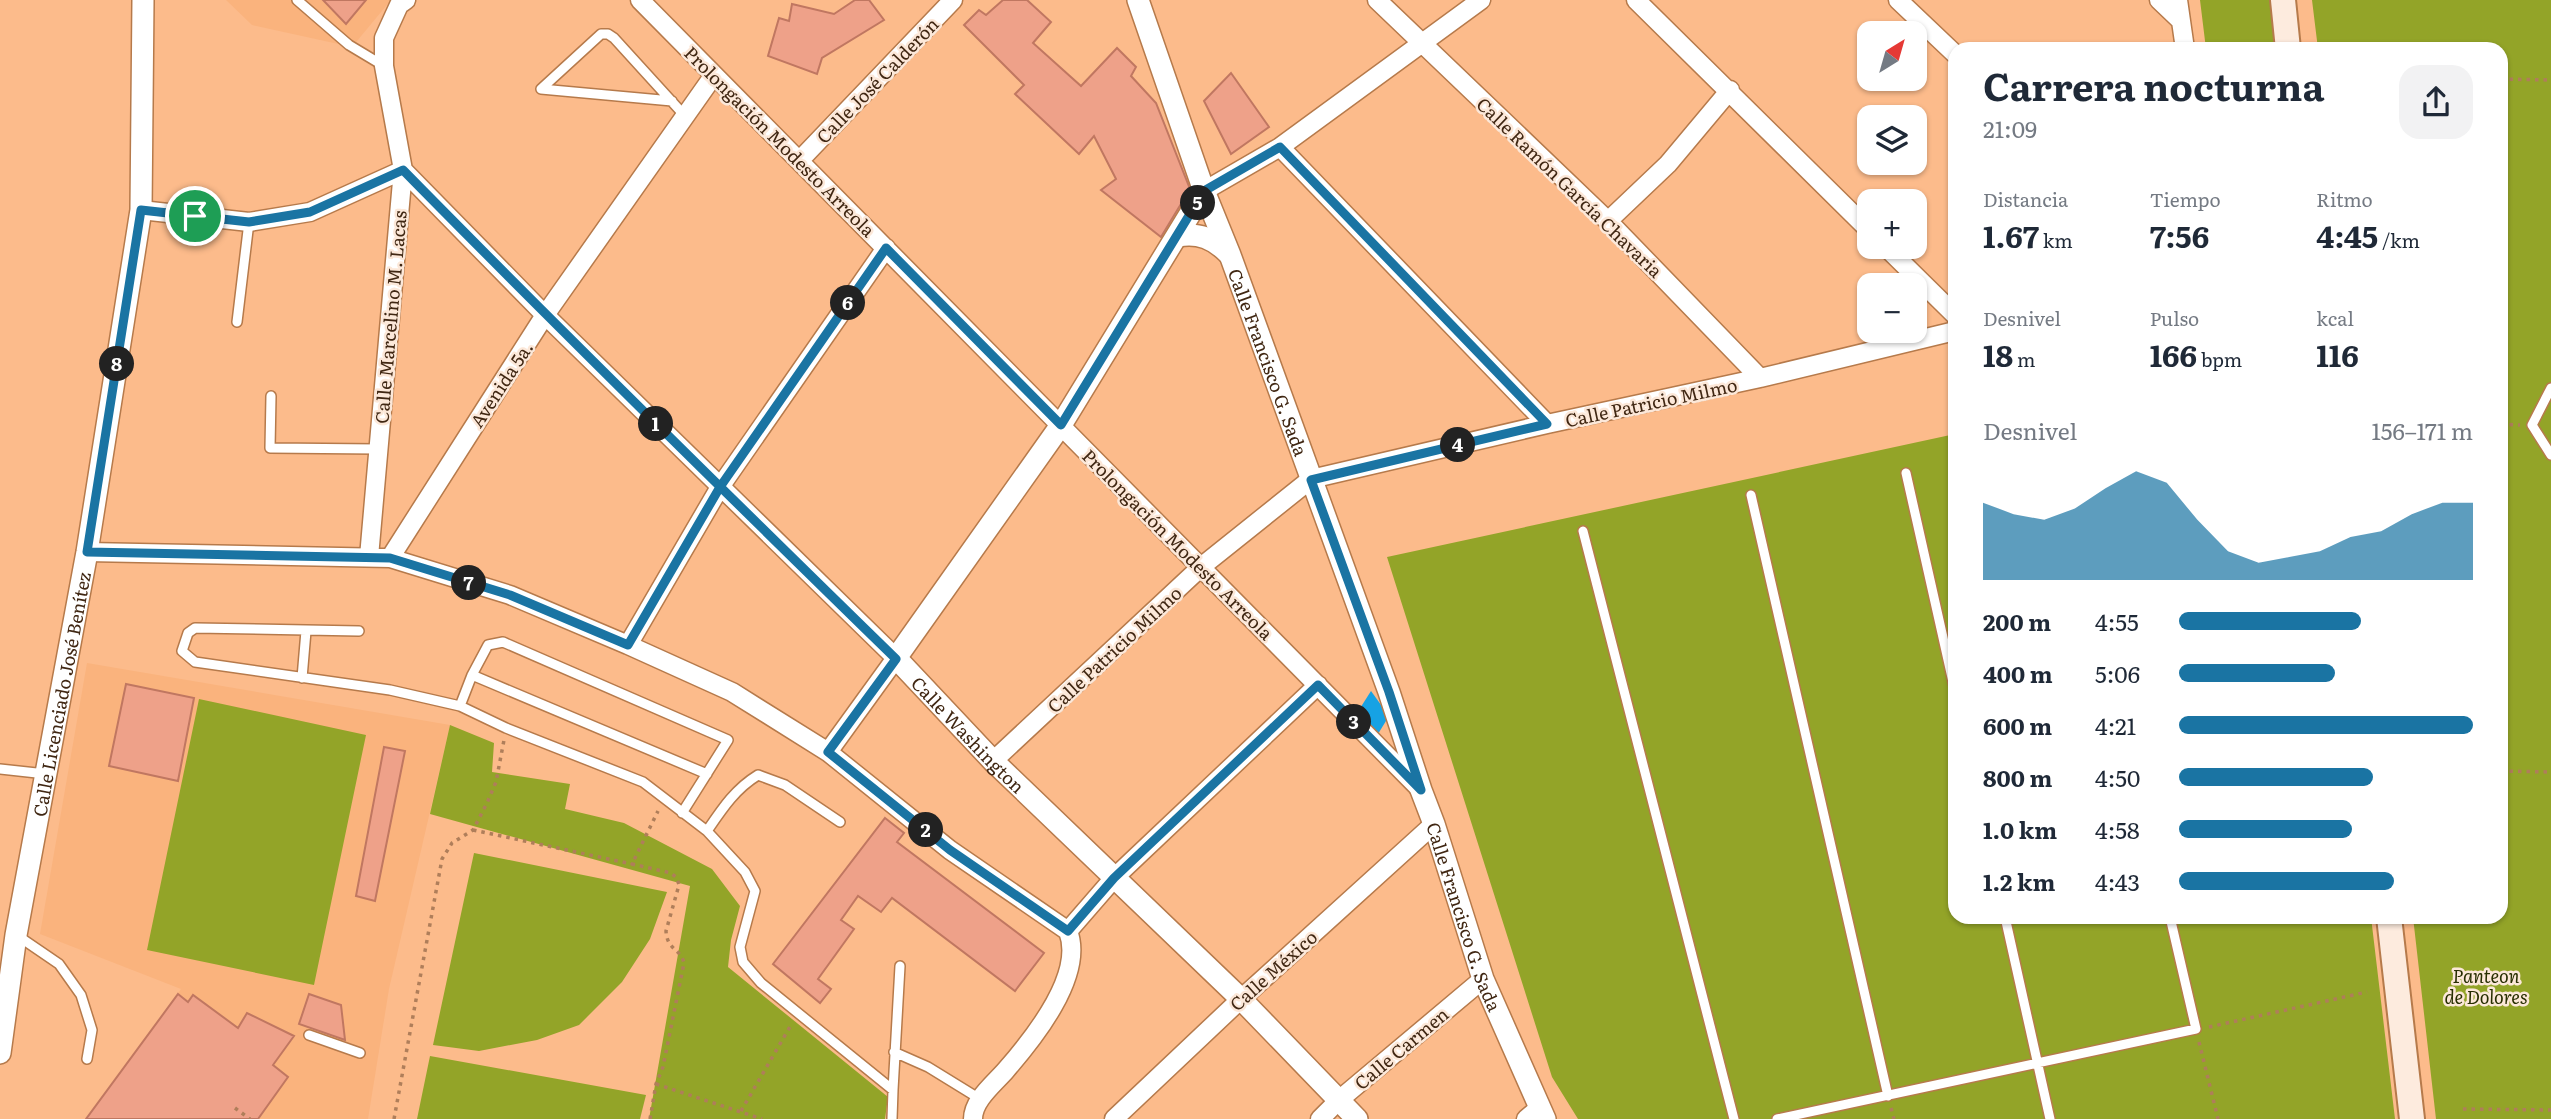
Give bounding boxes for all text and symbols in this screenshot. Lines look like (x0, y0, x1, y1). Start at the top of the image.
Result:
street label: Calle José Calderón (810, 11, 944, 149)
north arrow (1857, 21, 1927, 91)
map controls (1857, 21, 1927, 343)
street label: Prolongación Modesto Arreola (678, 39, 882, 243)
text: Carrera nocturna (1983, 56, 2325, 113)
button: share (2399, 65, 2473, 139)
street label: Calle Ramón García Chavaria (1471, 91, 1669, 284)
button: layers (1857, 105, 1927, 175)
text: 21:09 (1983, 111, 2037, 145)
text: Distancia (1983, 185, 2068, 213)
text: Tiempo (2150, 185, 2221, 213)
text: Ritmo (2316, 185, 2373, 213)
pin (165, 186, 225, 246)
pin: 5 (1180, 186, 1216, 220)
text: 5 (1192, 188, 1203, 216)
button: + (1857, 189, 1927, 259)
icon: arrive (176, 197, 214, 235)
street label: Calle Marcelino M. Lacas (367, 209, 413, 425)
text: 1.67 (1983, 213, 2039, 257)
text: 7:56 (2150, 213, 2209, 257)
text: 4:45 (2316, 213, 2378, 257)
text: km (2039, 226, 2073, 254)
text: /km (2378, 226, 2420, 254)
street label: Calle Francisco G. Sada (1222, 264, 1316, 460)
button: − (1857, 273, 1927, 343)
pin: 6 (830, 286, 866, 320)
text: 6 (842, 288, 853, 316)
text: Desnivel (1983, 304, 2061, 332)
text: Pulso (2150, 304, 2199, 332)
text: kcal (2316, 304, 2354, 332)
text: 18 (1983, 332, 2013, 376)
text: 166 (2150, 332, 2197, 376)
text: 116 (2316, 332, 2359, 376)
street label: Avenida 5a. (463, 336, 539, 432)
text: m (2013, 345, 2035, 373)
text: bpm (2197, 345, 2242, 373)
pin: 8 (100, 346, 134, 382)
text: 8 (111, 349, 122, 377)
street label: Calle Patricio Milmo (1563, 371, 1739, 433)
pin: 1 (638, 406, 674, 442)
text: 1 (652, 409, 659, 437)
text: Desnivel (1983, 413, 2077, 447)
text: 156–171 m (2372, 413, 2473, 447)
pin: 4 (1440, 428, 1476, 462)
text: 4 (1452, 430, 1463, 458)
street label: Prolongación Modesto Arreola (1076, 442, 1280, 646)
pin: 7 (452, 566, 486, 600)
text: 7 (463, 568, 474, 596)
street label: Calle Licenciado José Benítez (25, 569, 97, 819)
street label: Calle Patricio Milmo (1041, 579, 1187, 719)
text: 200 m (1983, 604, 2051, 638)
text: 4:55 (2095, 604, 2139, 638)
text: 400 m (1983, 656, 2053, 690)
text: 5:06 (2095, 656, 2140, 690)
street label: Calle Washington (906, 670, 1032, 799)
pin: 3 (1336, 704, 1372, 740)
text: 3 (1348, 707, 1359, 735)
text: 600 m (1983, 708, 2052, 742)
text: 4:21 (2095, 708, 2136, 742)
text: 800 m (1983, 760, 2052, 794)
text: 4:50 (2095, 760, 2140, 794)
pin: 2 (908, 812, 944, 848)
text: 1.0 km (1983, 812, 2057, 846)
text: 4:58 (2095, 812, 2140, 846)
text: 2 (920, 815, 931, 843)
street label: Calle Francisco G. Sada (1421, 818, 1509, 1016)
text: 1.2 km (1983, 864, 2055, 898)
text: 4:43 (2095, 864, 2140, 898)
street label: Calle México (1223, 923, 1323, 1017)
park label: Panteon de Dolores (2444, 962, 2528, 1010)
street label: Calle Carmen (1348, 1000, 1454, 1096)

